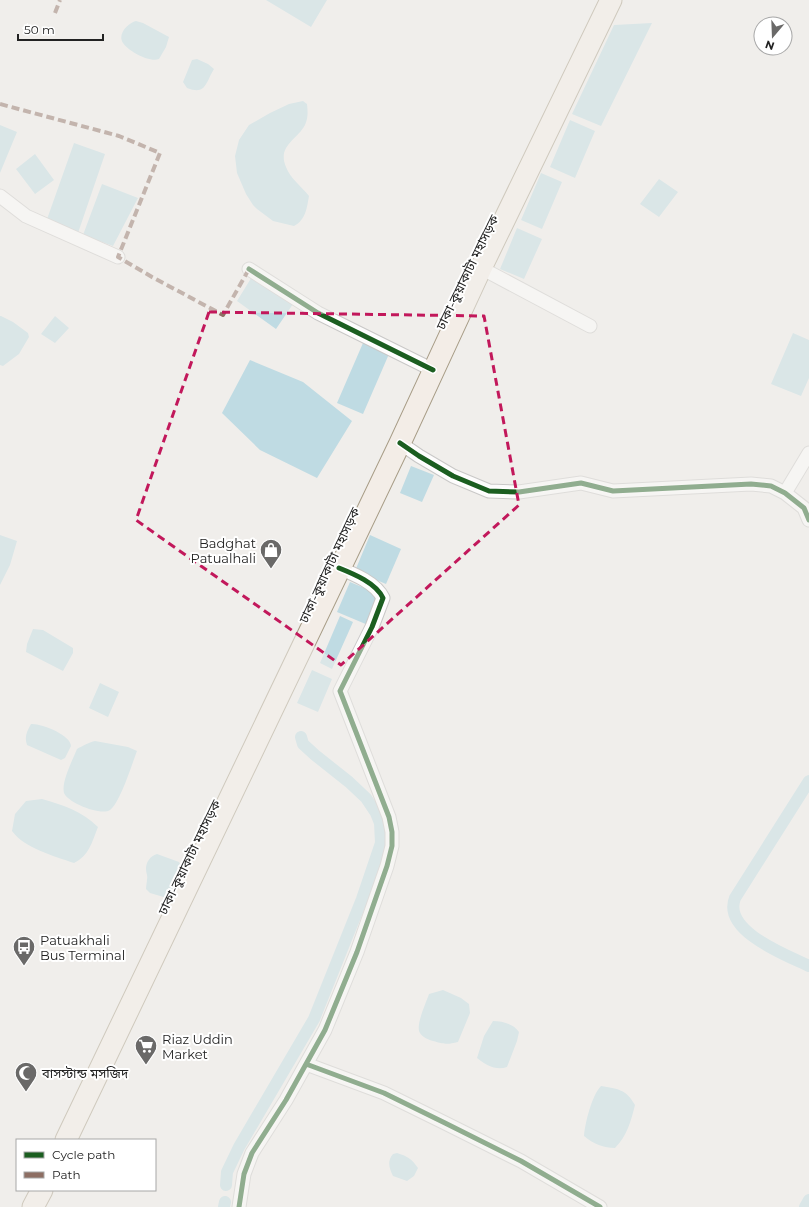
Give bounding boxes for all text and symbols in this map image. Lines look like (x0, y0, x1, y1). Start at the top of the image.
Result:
scale bar (18, 16, 103, 42)
north arrow (753, 16, 793, 56)
text: 50 m (24, 22, 55, 37)
text: N (763, 37, 776, 54)
street label: ঢাকা-কুয়াকাটা মহাসড়ক (432, 212, 503, 333)
street label: ঢাকা-কুয়াকাটা মহাসড়ক (295, 504, 364, 627)
place label: Badghat Patualhali (191, 535, 256, 566)
shop icon: Badghat Patualhali (258, 537, 284, 570)
street label: ঢাকা-কুয়াকাটা মহাসড়ক (154, 797, 225, 918)
place label: Patuakhali Bus Terminal (40, 932, 125, 963)
bus stop icon: Patuakhali Bus Terminal (11, 934, 37, 967)
place label: Riaz Uddin Market (162, 1031, 233, 1062)
supermarket icon: Riaz Uddin Market (133, 1033, 159, 1066)
mosque icon: বাসস্টান্ড মসজিদ (13, 1060, 39, 1093)
place label: বাসস্টান্ড মসজিদ (41, 1065, 129, 1081)
legend (16, 1139, 156, 1191)
text: Cycle path (52, 1147, 115, 1162)
text: Path (52, 1167, 81, 1182)

